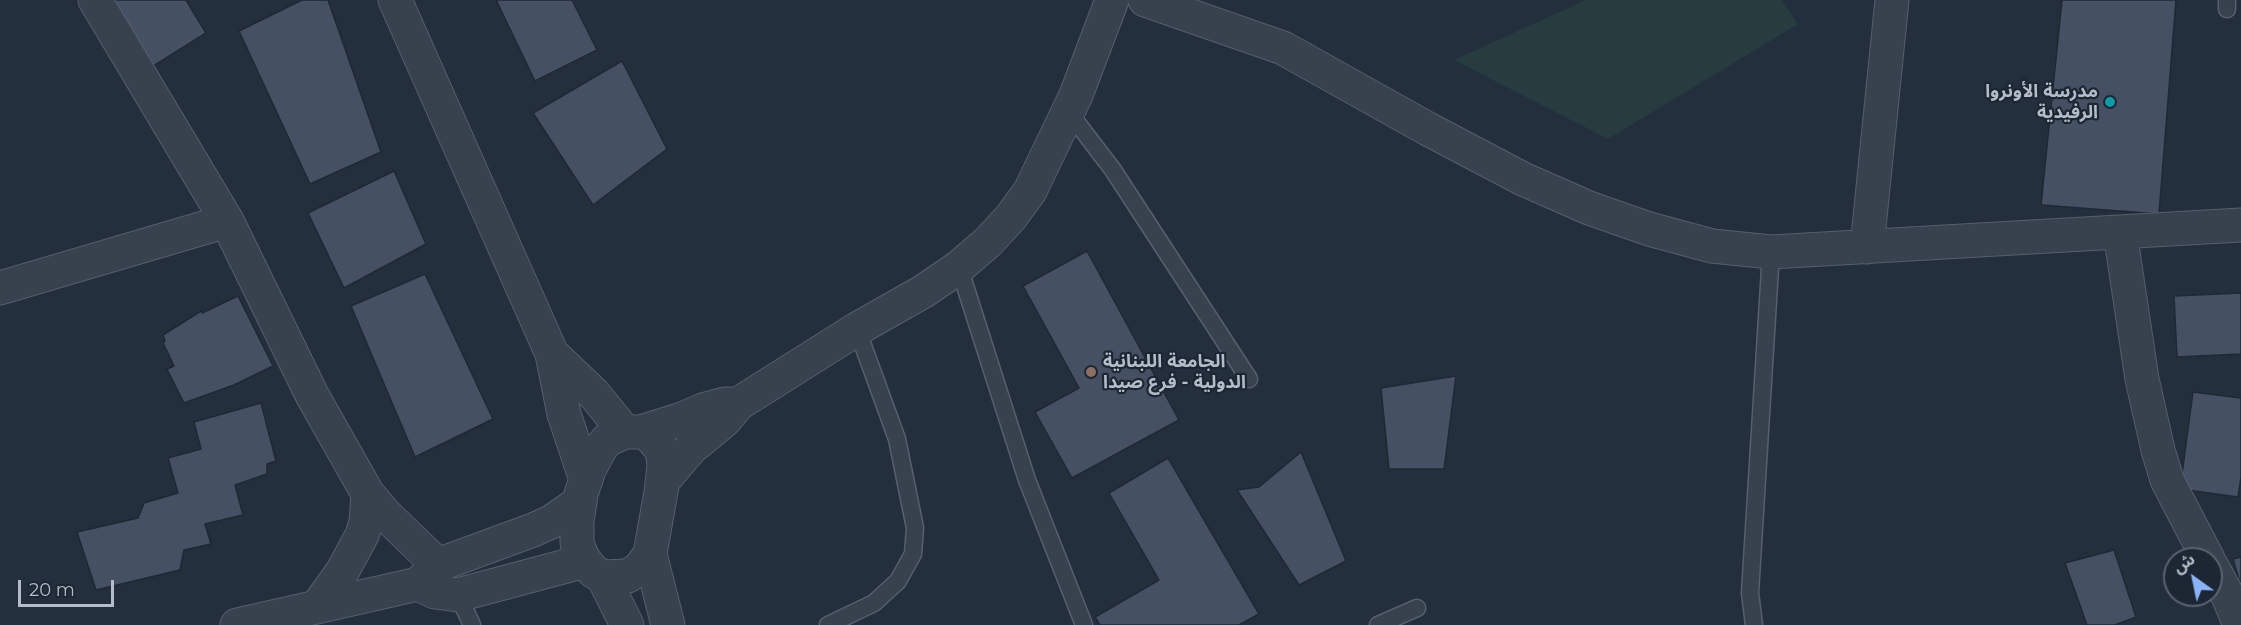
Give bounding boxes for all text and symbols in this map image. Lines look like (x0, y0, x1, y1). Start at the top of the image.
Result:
place label: مدرسة الأونروا الرفيدية (1985, 81, 2098, 124)
marker: مدرسة الأونروا الرفيدية (2103, 95, 2117, 109)
place label: الجامعة اللبنانية الدولية - فرع صيدا (1103, 351, 1246, 394)
marker: الجامعة اللبنانية الدولية - فرع صيدا (1084, 365, 1098, 379)
north arrow (2163, 547, 2223, 607)
text: ش (2170, 549, 2198, 577)
scale bar (21, 568, 117, 606)
text: 20 m (29, 579, 75, 601)

